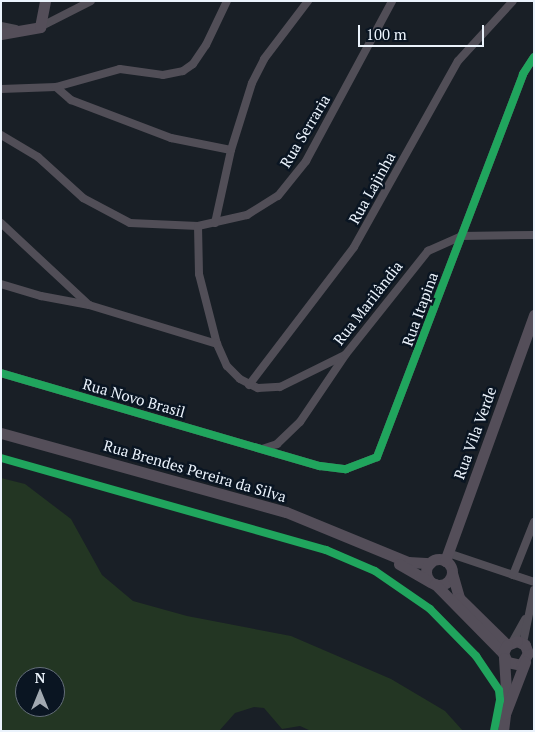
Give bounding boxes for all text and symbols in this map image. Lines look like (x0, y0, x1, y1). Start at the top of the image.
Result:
scale bar (360, 15, 486, 47)
text: 100 m (366, 24, 407, 44)
street label: Rua Serraria (276, 91, 334, 171)
street label: Rua Lajinha (345, 149, 399, 227)
street label: Rua Marilândia (330, 257, 406, 349)
street label: Rua Itapina (398, 270, 442, 348)
street label: Rua Novo Brasil (81, 375, 187, 421)
street label: Rua Vila Verde (450, 384, 500, 482)
street label: Rua Brendes Pereira da Silva (101, 436, 289, 506)
north arrow (15, 667, 65, 717)
text: N (35, 668, 45, 687)

